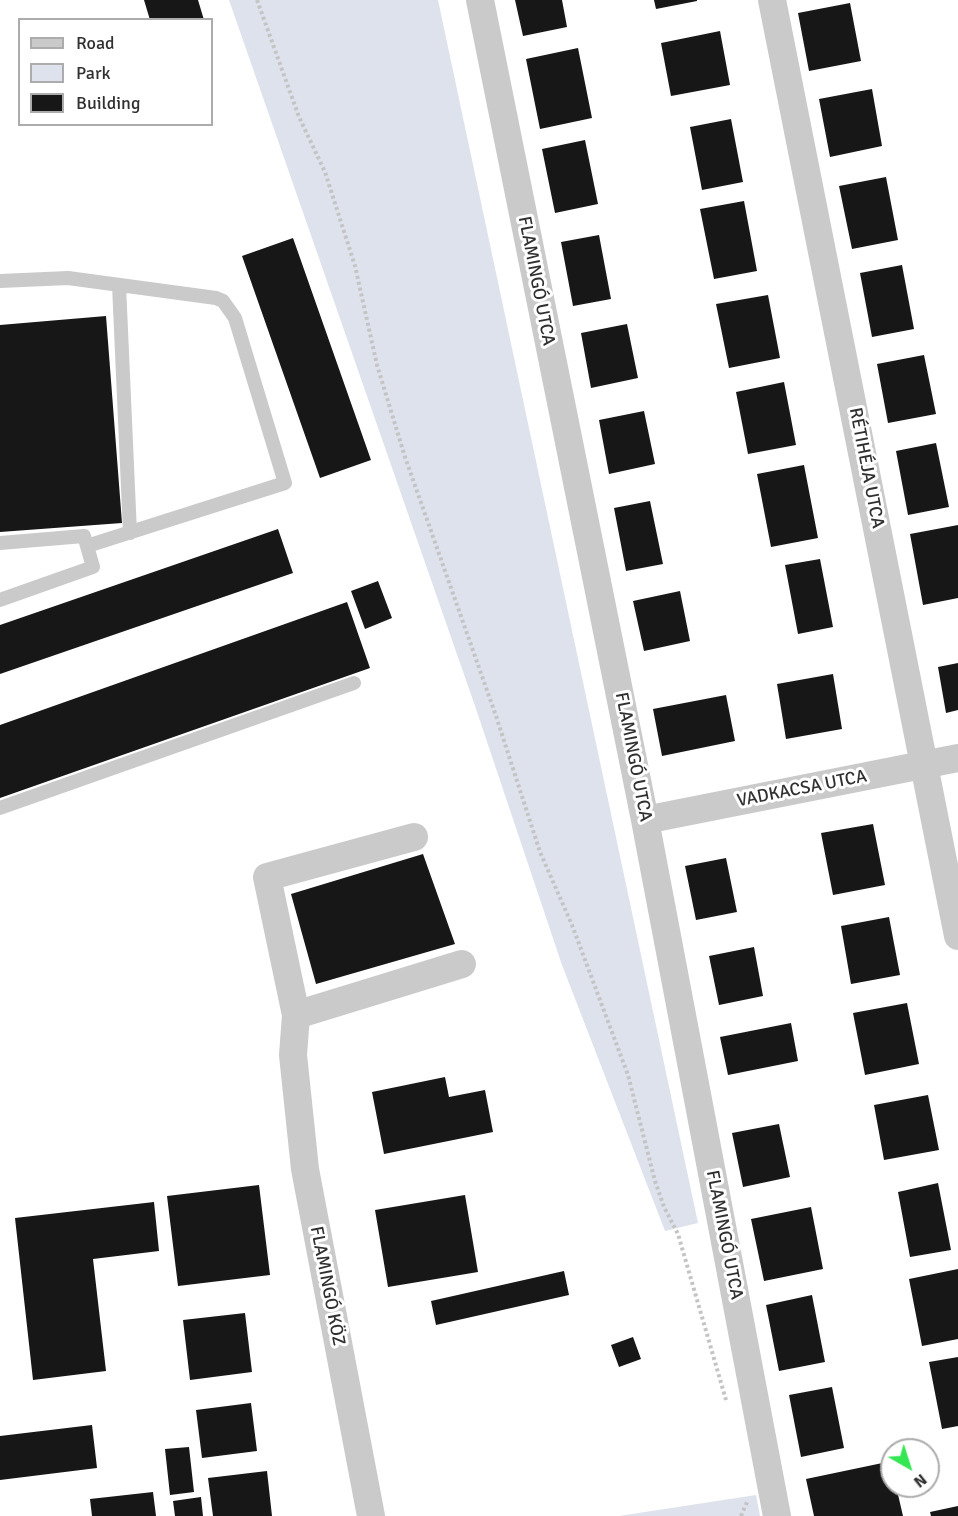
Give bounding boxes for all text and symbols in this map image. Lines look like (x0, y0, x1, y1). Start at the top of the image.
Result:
legend (18, 18, 213, 126)
text: Road (76, 32, 115, 54)
text: Park (76, 62, 111, 84)
text: Building (76, 92, 140, 114)
street label: FLAMINGÓ UTCA (513, 214, 559, 348)
street label: RÉTIHÉJA UTCA (844, 406, 888, 530)
street label: FLAMINGÓ UTCA (610, 690, 656, 824)
street label: VADKACSA UTCA (735, 766, 869, 812)
street label: FLAMINGÓ UTCA (701, 1168, 747, 1302)
street label: FLAMINGÓ KÖZ (305, 1224, 349, 1348)
north arrow (880, 1438, 940, 1498)
text: N (909, 1469, 931, 1492)

